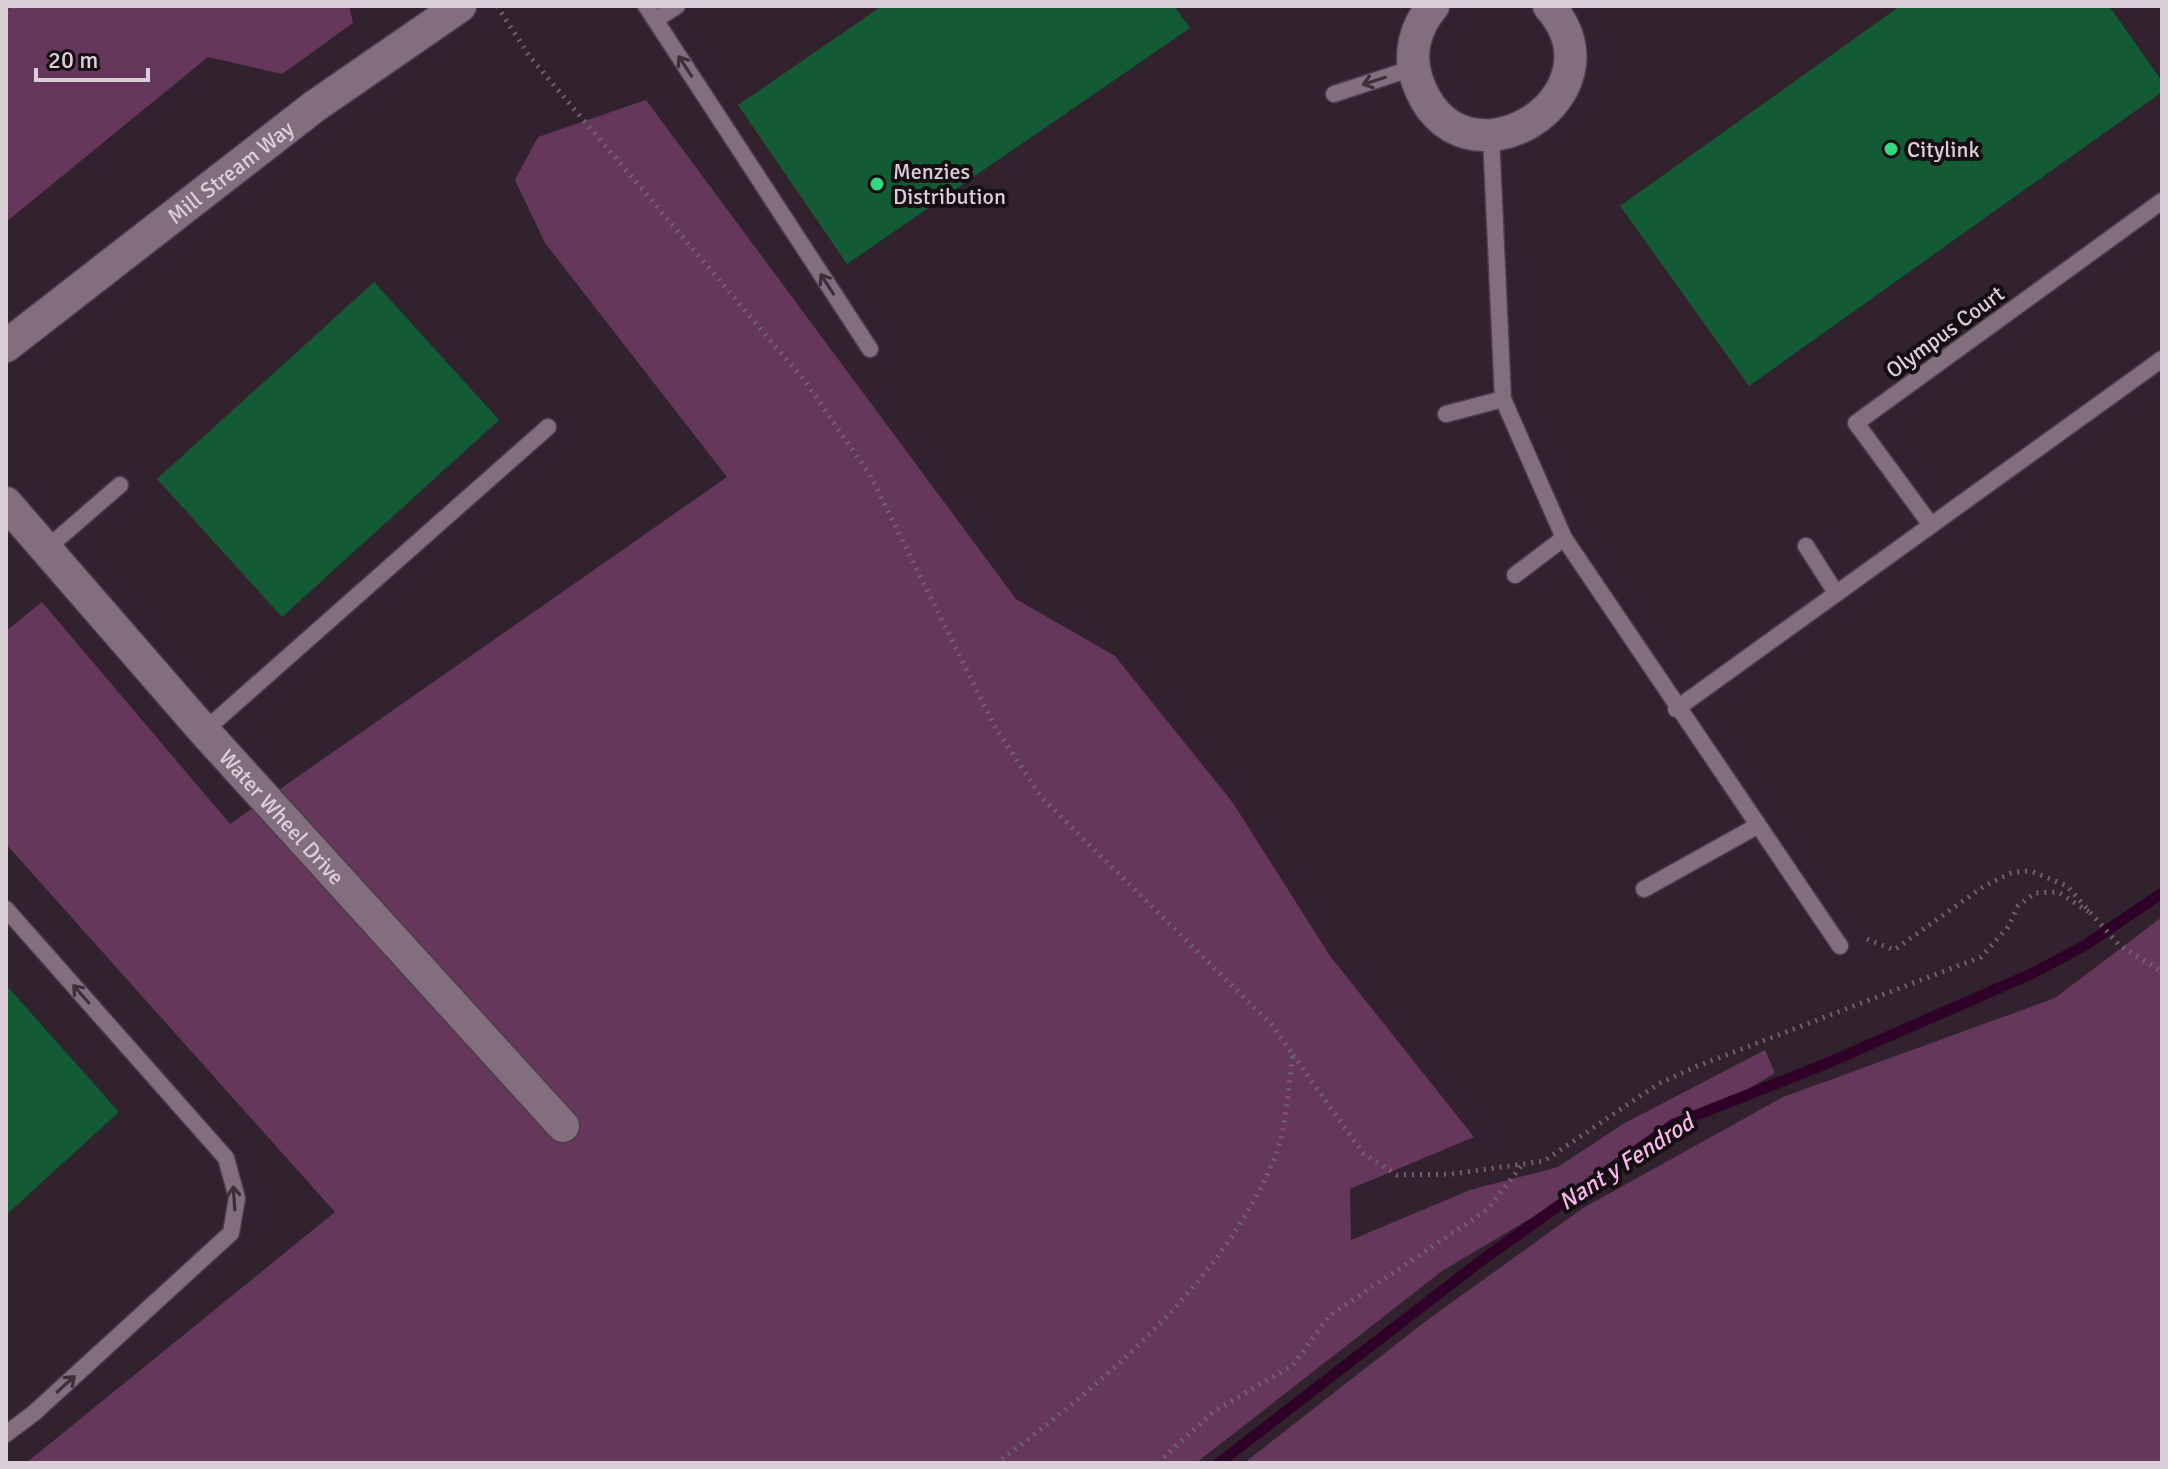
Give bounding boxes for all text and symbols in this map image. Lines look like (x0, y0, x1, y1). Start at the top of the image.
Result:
scale bar (36, 32, 148, 82)
text: 20 m (48, 45, 98, 75)
one-way arrow (677, 55, 693, 78)
one-way arrow (1361, 74, 1387, 89)
street label: Mill Stream Way (162, 114, 299, 229)
place label: Citylink (1907, 136, 1980, 163)
marker: Citylink (1882, 140, 1900, 158)
place label: Menzies Distribution (893, 158, 1006, 210)
marker: Menzies Distribution (868, 175, 886, 193)
one-way arrow (819, 273, 836, 295)
street label: Olympus Court (1881, 280, 2010, 384)
street label: Water Wheel Drive (214, 744, 350, 890)
one-way arrow (72, 984, 90, 1004)
water label: Nant y Fendrod (1553, 1105, 1702, 1217)
one-way arrow (226, 1185, 241, 1212)
one-way arrow (55, 1376, 75, 1394)

